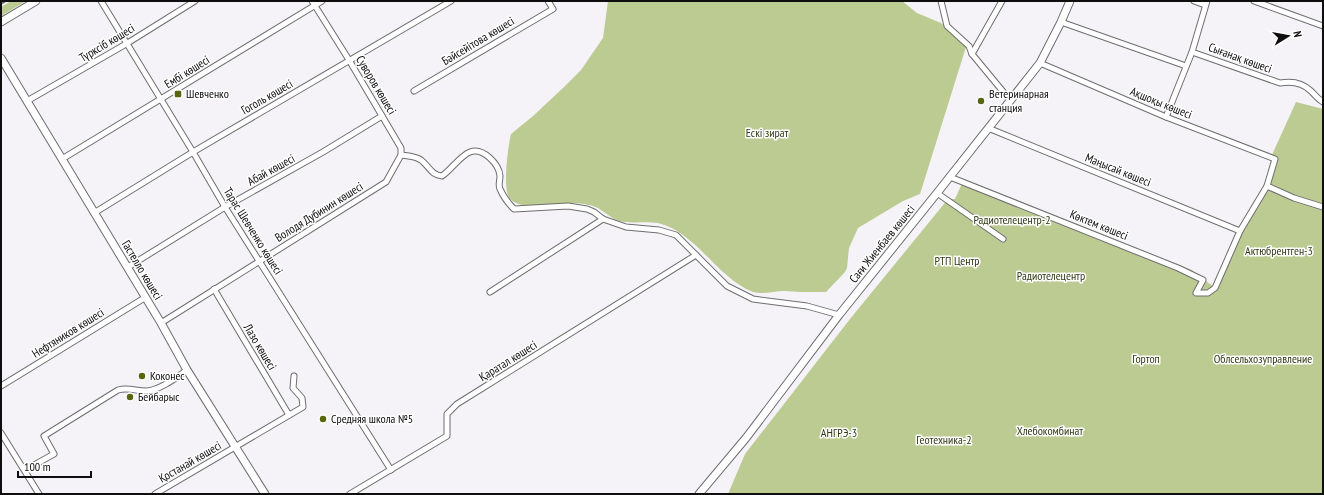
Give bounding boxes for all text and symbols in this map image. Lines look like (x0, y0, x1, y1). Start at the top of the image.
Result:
street label: Бәйсейітова көшесі (439, 13, 517, 68)
north arrow (1268, 16, 1308, 56)
street label: Түрксіб көшесі (76, 20, 137, 65)
text: N (1290, 30, 1305, 38)
street label: Сығанақ көшесі (1206, 39, 1274, 76)
street label: Ембі көшесі (161, 52, 212, 91)
street label: Суворов көшесі (353, 52, 400, 117)
street label: Гоголь көшесі (238, 76, 295, 117)
street label: Ақшоқы көшесі (1128, 83, 1194, 122)
place label: Шевченко (186, 86, 229, 101)
place label: Ветеринарная станция (989, 86, 1049, 115)
marker: Шевченко (173, 89, 183, 99)
marker: Ветеринарная станция (976, 96, 986, 106)
park label: Ескі зират (746, 125, 788, 140)
street label: Абай көшесі (244, 150, 297, 189)
street label: Маңысай көшесі (1083, 150, 1153, 190)
street label: Володя Дубинин көшесі (272, 178, 366, 245)
street label: Тарас Шевченко көшесі (221, 184, 286, 277)
street label: Сағи Жиенбаев көшесі (846, 202, 918, 286)
street label: Көктем көшесі (1068, 206, 1130, 243)
park label: Радиотелецентр-2 (973, 212, 1051, 227)
street label: Гастелло көшесі (119, 237, 166, 302)
park label: Актюбрентген-3 (1245, 243, 1313, 258)
park label: РТП Центр (934, 253, 980, 268)
park label: Радиотелецентр (1017, 268, 1085, 283)
street label: Нефтяников көшесі (29, 304, 107, 361)
street label: Лазо көшесі (240, 320, 280, 373)
street label: Қаратал көшесі (476, 337, 540, 384)
park label: Гортоп (1132, 351, 1160, 366)
park label: Облсельхозуправление (1214, 351, 1312, 366)
place label: Коконес (150, 368, 185, 383)
marker: Коконес (137, 371, 147, 381)
place label: Бейбарыс (138, 389, 180, 404)
marker: Бейбарыс (125, 392, 135, 402)
place label: Средняя школа №5 (331, 411, 413, 426)
marker: Средняя школа №5 (318, 414, 328, 424)
park label: Хлебокомбинат (1017, 423, 1083, 438)
park label: АНГРЭ-3 (821, 425, 857, 440)
park label: Геотехника-2 (916, 432, 972, 447)
street label: Қостанай көшесі (156, 438, 224, 486)
scale bar (18, 453, 91, 479)
text: 100 m (24, 459, 51, 474)

